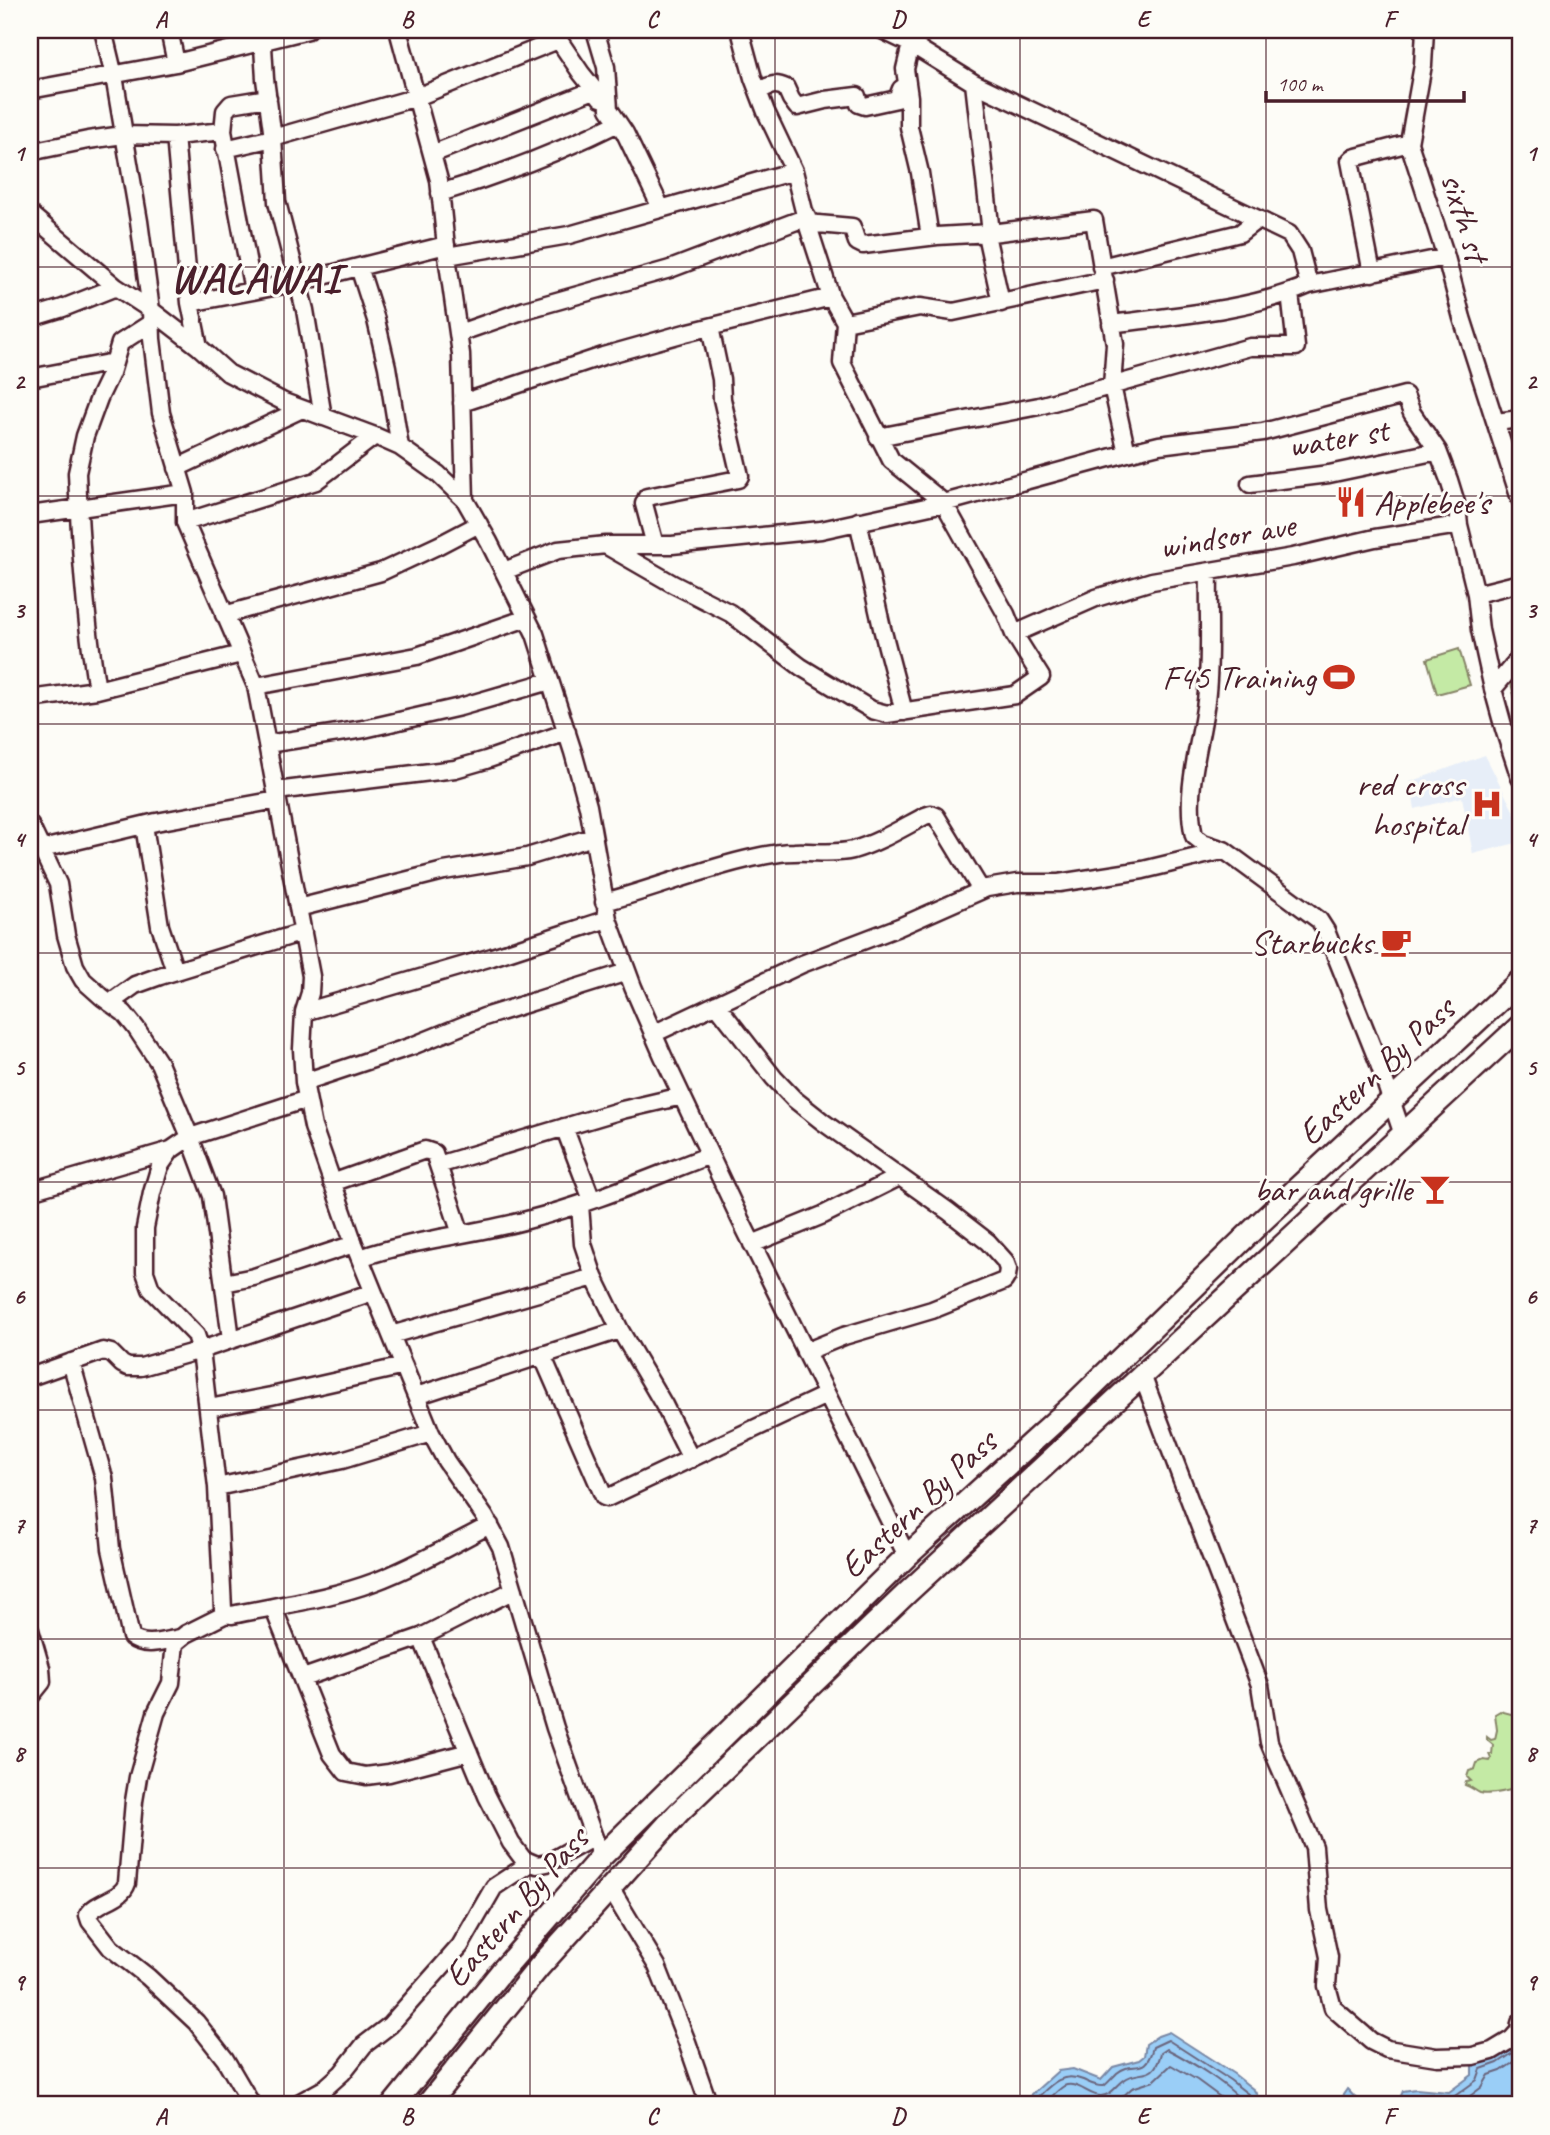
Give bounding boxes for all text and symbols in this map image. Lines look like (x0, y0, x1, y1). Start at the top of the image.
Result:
text: A (155, 5, 169, 34)
text: B (401, 5, 415, 34)
text: C (647, 5, 661, 34)
text: D (891, 5, 907, 34)
text: E (1137, 5, 1153, 34)
text: F (1384, 5, 1400, 34)
scale bar (1266, 60, 1464, 104)
text: 100 m (1277, 71, 1324, 97)
text: 1 (14, 139, 27, 168)
text: 1 (1526, 139, 1539, 168)
street label: sixth st (1430, 167, 1501, 271)
district label: WALAWAI (170, 252, 349, 305)
text: 2 (14, 367, 27, 396)
text: 2 (1526, 367, 1539, 396)
street label: water st (1284, 406, 1395, 469)
place label: Applebee's (1374, 480, 1492, 525)
restaurant icon: Applebee's (1334, 485, 1368, 519)
street label: windsor ave (1156, 501, 1301, 570)
text: 3 (14, 596, 27, 625)
text: 3 (1526, 596, 1539, 625)
place label: F45 Training (1162, 655, 1318, 700)
sports icon: F45 Training (1322, 660, 1356, 694)
place label: red cross hospital (1356, 762, 1470, 847)
hospital icon: red cross hospital (1470, 787, 1504, 821)
text: 4 (14, 825, 27, 854)
text: 4 (1526, 825, 1539, 854)
place label: Starbucks (1250, 920, 1376, 965)
cafe icon: Starbucks (1379, 925, 1413, 959)
street label: Eastern By Pass (1288, 985, 1466, 1155)
text: 5 (14, 1053, 26, 1082)
text: 5 (1526, 1053, 1538, 1082)
place label: bar and grille (1254, 1167, 1415, 1212)
bar icon: bar and grille (1418, 1172, 1452, 1206)
text: 6 (14, 1282, 27, 1311)
text: 6 (1526, 1282, 1539, 1311)
street label: Eastern By Pass (830, 1418, 1008, 1588)
text: 7 (14, 1511, 27, 1540)
text: 7 (1526, 1511, 1539, 1540)
text: 8 (14, 1739, 27, 1768)
text: 8 (1526, 1739, 1539, 1768)
street label: Eastern By Pass (434, 1815, 600, 1997)
text: 9 (14, 1968, 27, 1997)
text: 9 (1526, 1968, 1539, 1997)
text: A (155, 2102, 169, 2131)
text: B (401, 2102, 415, 2131)
text: C (647, 2102, 661, 2131)
text: D (891, 2102, 907, 2131)
text: E (1137, 2102, 1153, 2131)
text: F (1384, 2102, 1400, 2131)

